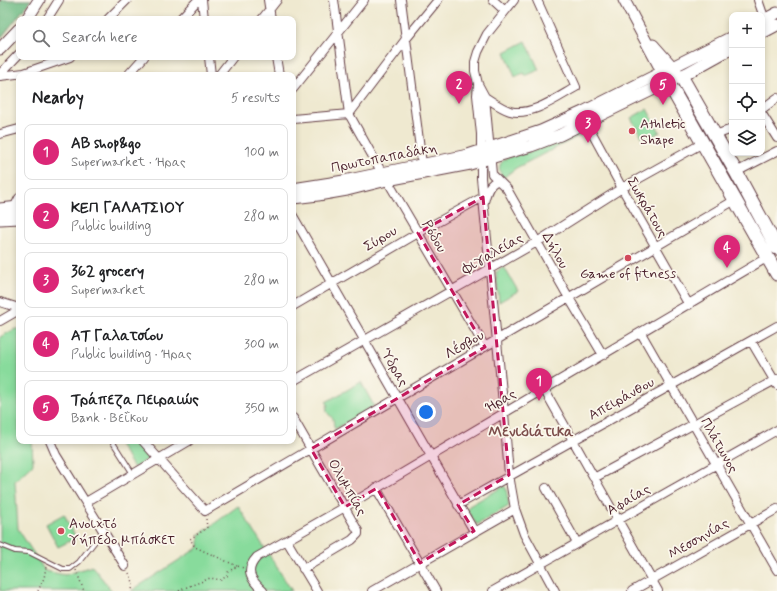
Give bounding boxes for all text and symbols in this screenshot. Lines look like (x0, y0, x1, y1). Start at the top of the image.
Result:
map controls (729, 12, 765, 156)
button: + (729, 12, 765, 48)
search box (16, 16, 296, 60)
icon: search (30, 27, 52, 49)
text: Search here (62, 28, 138, 48)
button: − (729, 48, 765, 84)
pin: 2 (446, 71, 472, 104)
pin: 5 (650, 72, 676, 105)
button: locate (729, 84, 765, 120)
text: Nearby (32, 87, 84, 109)
text: 5 results (231, 90, 280, 107)
pin: 3 (575, 110, 601, 143)
place label: Athletic Shape (640, 115, 686, 149)
button: layers (729, 120, 765, 156)
marker: Athletic Shape (627, 126, 637, 136)
text: AB shop&go (71, 134, 141, 154)
street label: Πρωτοπαπαδάκη (330, 139, 439, 177)
text: 1 (43, 144, 49, 161)
text: 100 m (244, 144, 279, 161)
text: Supermarket · Ήρας (71, 154, 186, 171)
street label: Σωκράτους (623, 174, 672, 241)
text: ΚΕΠ ΓΑΛΑΤΣΙΟΥ (71, 198, 184, 218)
text: 2 (43, 208, 49, 225)
text: 280 m (244, 208, 279, 225)
street label: Ρόδου (418, 217, 451, 256)
text: Public building (71, 218, 151, 235)
street label: Σύρου (361, 222, 400, 256)
street label: Φιγαλείας (458, 229, 526, 279)
street label: Δήλου (538, 229, 572, 272)
pin: 4 (714, 235, 740, 268)
marker: Game of fitness (623, 253, 633, 263)
text: 362 grocery (71, 262, 144, 282)
place label: Game of fitness (580, 265, 676, 283)
text: 3 (43, 272, 49, 289)
text: 280 m (244, 272, 279, 289)
text: Supermarket (71, 282, 145, 299)
text: ΑΤ Γαλατσίου (71, 326, 163, 346)
street label: Λέσβου (441, 326, 487, 363)
text: 4 (42, 336, 50, 353)
text: 300 m (244, 336, 279, 353)
street label: Ύδρας (376, 345, 412, 390)
text: Public building · Ήρας (71, 346, 192, 363)
pin: 1 (526, 368, 552, 401)
street label: Απειράνθου (585, 373, 658, 424)
street label: Ήρας (482, 385, 519, 417)
text: Τράπεζα Πειραιώς (71, 390, 199, 410)
text: 5 (42, 400, 50, 417)
text: 350 m (245, 400, 279, 417)
your location (416, 402, 436, 422)
text: Bank · Βεΐκου (71, 410, 148, 427)
street label: Πλάτωνος (696, 415, 742, 476)
district label: Μενιδιάτικα (488, 422, 574, 442)
street label: Ολυμπίας (324, 456, 371, 519)
street label: Αφαίας (604, 480, 653, 519)
street label: Μεσσηνίας (665, 514, 732, 563)
place label: Ανοιχτό γήπεδο μπάσκετ (69, 515, 175, 549)
marker: Ανοιχτό γήπεδο μπάσκετ (56, 526, 66, 536)

